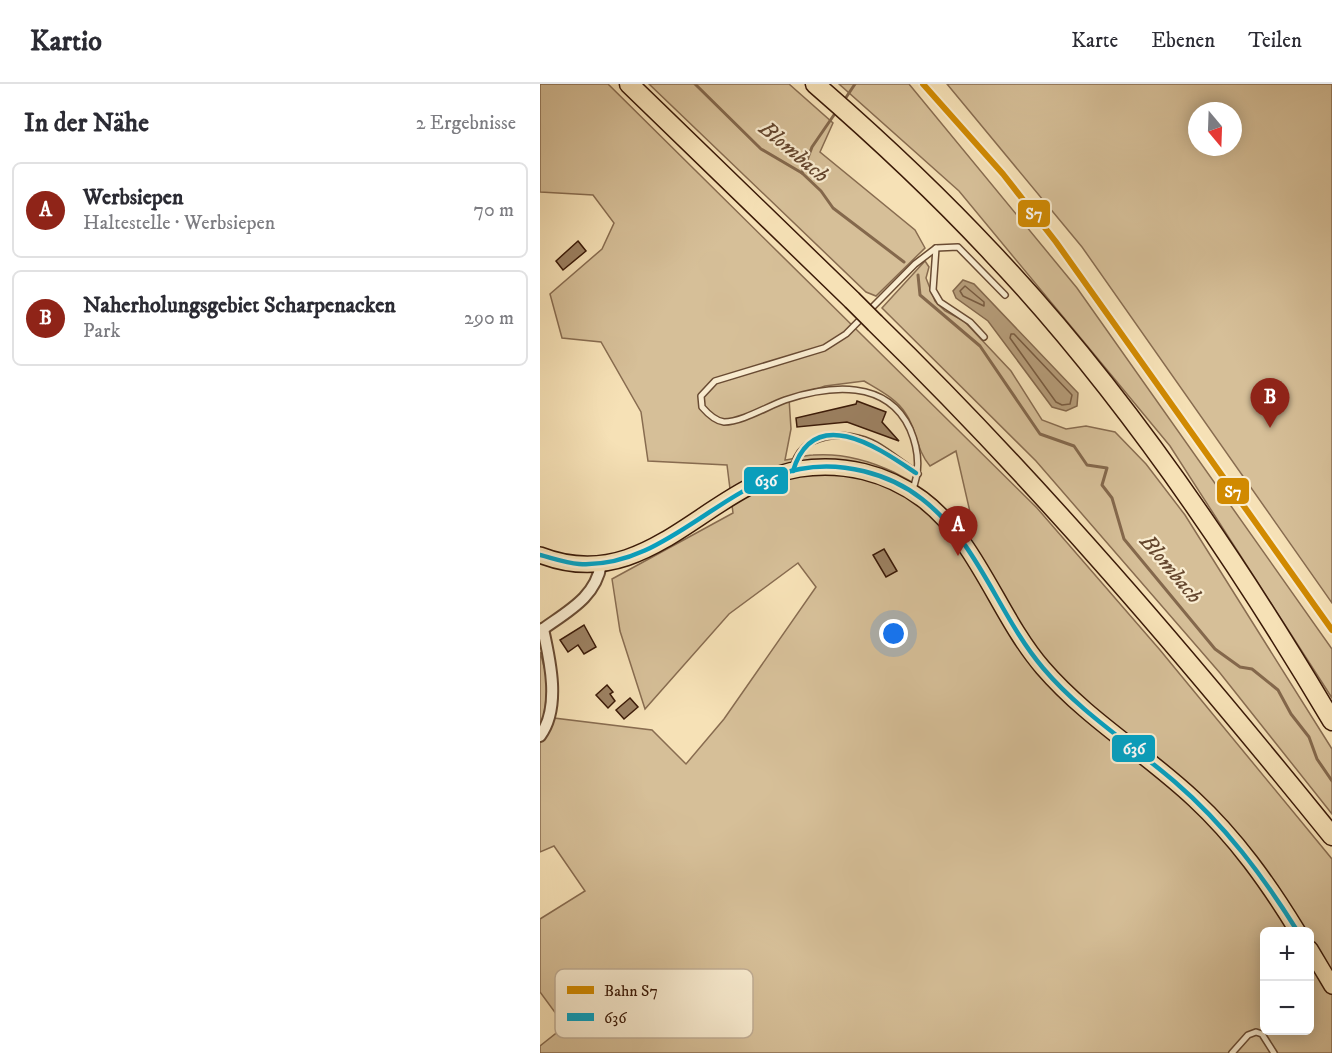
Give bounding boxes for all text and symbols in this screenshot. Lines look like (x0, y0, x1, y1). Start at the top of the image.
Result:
text: Kartio (30, 24, 102, 59)
text: Karte (1071, 28, 1118, 54)
text: Ebenen (1151, 28, 1215, 54)
text: Teilen (1248, 28, 1302, 54)
north arrow (1188, 102, 1242, 156)
text: In der Nähe (24, 107, 149, 140)
text: 2 Ergebnisse (416, 111, 516, 136)
water label: Blombach (753, 115, 834, 189)
text: Werbsiepen (83, 184, 183, 211)
text: A (39, 198, 52, 223)
text: 70 m (473, 198, 514, 223)
line badge: S7 (1017, 199, 1051, 228)
text: S7 (1026, 204, 1042, 224)
text: Haltestelle · Werbsiepen (83, 211, 275, 236)
text: Naherholungsgebiet Scharpenacken (83, 292, 396, 319)
text: B (39, 306, 52, 331)
text: 290 m (464, 306, 514, 331)
text: Park (83, 319, 120, 344)
pin: B (1250, 378, 1290, 428)
line badge: 636 (743, 466, 789, 495)
text: 636 (755, 471, 779, 491)
line badge: S7 (1216, 477, 1250, 505)
text: S7 (1225, 482, 1241, 502)
pin: A (938, 506, 978, 556)
water label: Blombach (1134, 528, 1208, 609)
your location (879, 619, 908, 648)
line badge: 636 (1111, 734, 1156, 763)
text: 636 (1123, 739, 1147, 759)
map controls (1260, 927, 1314, 1035)
button: + (1260, 927, 1314, 981)
legend (555, 969, 753, 1038)
text: Bahn S7 (604, 981, 658, 1001)
button: − (1260, 981, 1314, 1035)
text: 636 (604, 1008, 627, 1028)

